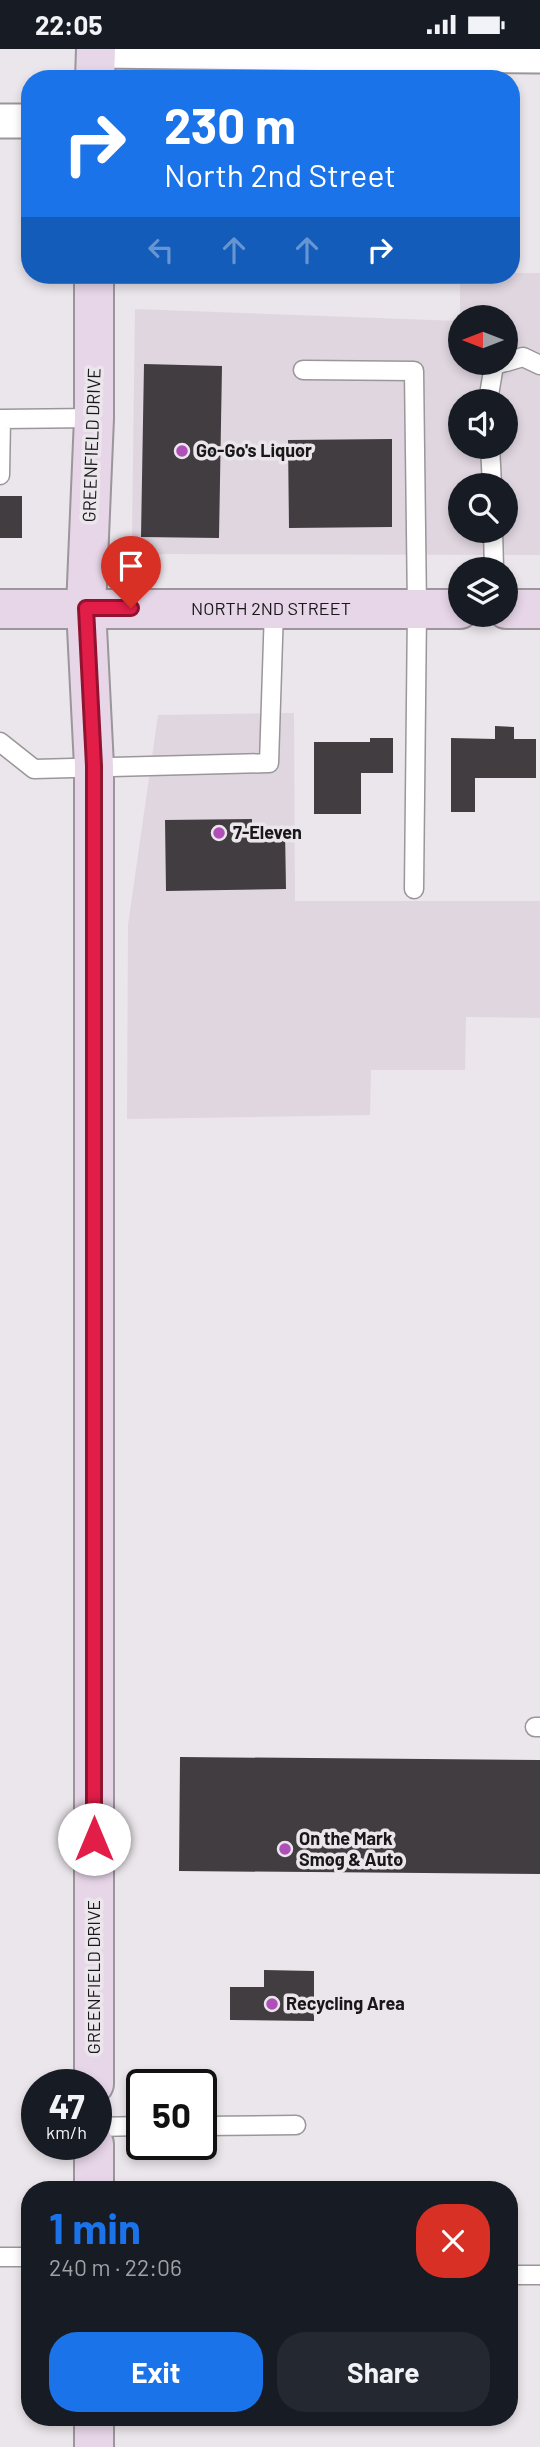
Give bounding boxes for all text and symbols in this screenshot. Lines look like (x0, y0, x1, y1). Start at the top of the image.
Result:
text: 22:05 (35, 9, 102, 40)
text: 230 m (164, 95, 296, 154)
icon: right (49, 98, 140, 189)
text: North 2nd Street (164, 155, 396, 193)
icon: left (142, 231, 180, 269)
icon: ahead (215, 231, 253, 269)
icon: ahead (288, 231, 326, 269)
icon: right (361, 231, 399, 269)
north arrow (448, 305, 518, 375)
map controls (448, 305, 518, 627)
street label: GREENFIELD DRIVE (77, 367, 105, 523)
button: sound (448, 389, 518, 459)
place label: Go-Go's Liquor (196, 439, 312, 461)
marker: Go-Go's Liquor (174, 443, 190, 459)
button: search (448, 473, 518, 543)
pin (101, 536, 161, 608)
icon: arrive (112, 547, 150, 585)
button: layers (448, 557, 518, 627)
street label: NORTH 2ND STREET (191, 597, 351, 619)
place label: 7-Eleven (233, 821, 302, 843)
marker: 7-Eleven (211, 825, 227, 841)
position arrow (57, 1802, 131, 1876)
place label: On the Mark Smog & Auto (299, 1827, 403, 1870)
marker: On the Mark Smog & Auto (277, 1841, 293, 1857)
street label: GREENFIELD DRIVE (82, 1900, 104, 2054)
place label: Recycling Area (286, 1992, 405, 2014)
marker: Recycling Area (264, 1996, 280, 2012)
speed limit sign: 50 (126, 2069, 217, 2160)
text: 47 (48, 2084, 85, 2126)
text: km/h (46, 2121, 87, 2143)
text: 1 min (49, 2202, 141, 2252)
button: close (416, 2204, 490, 2278)
text: 240 m · 22:06 (49, 2253, 182, 2281)
button: Exit (49, 2332, 263, 2412)
button: Share (277, 2332, 490, 2412)

